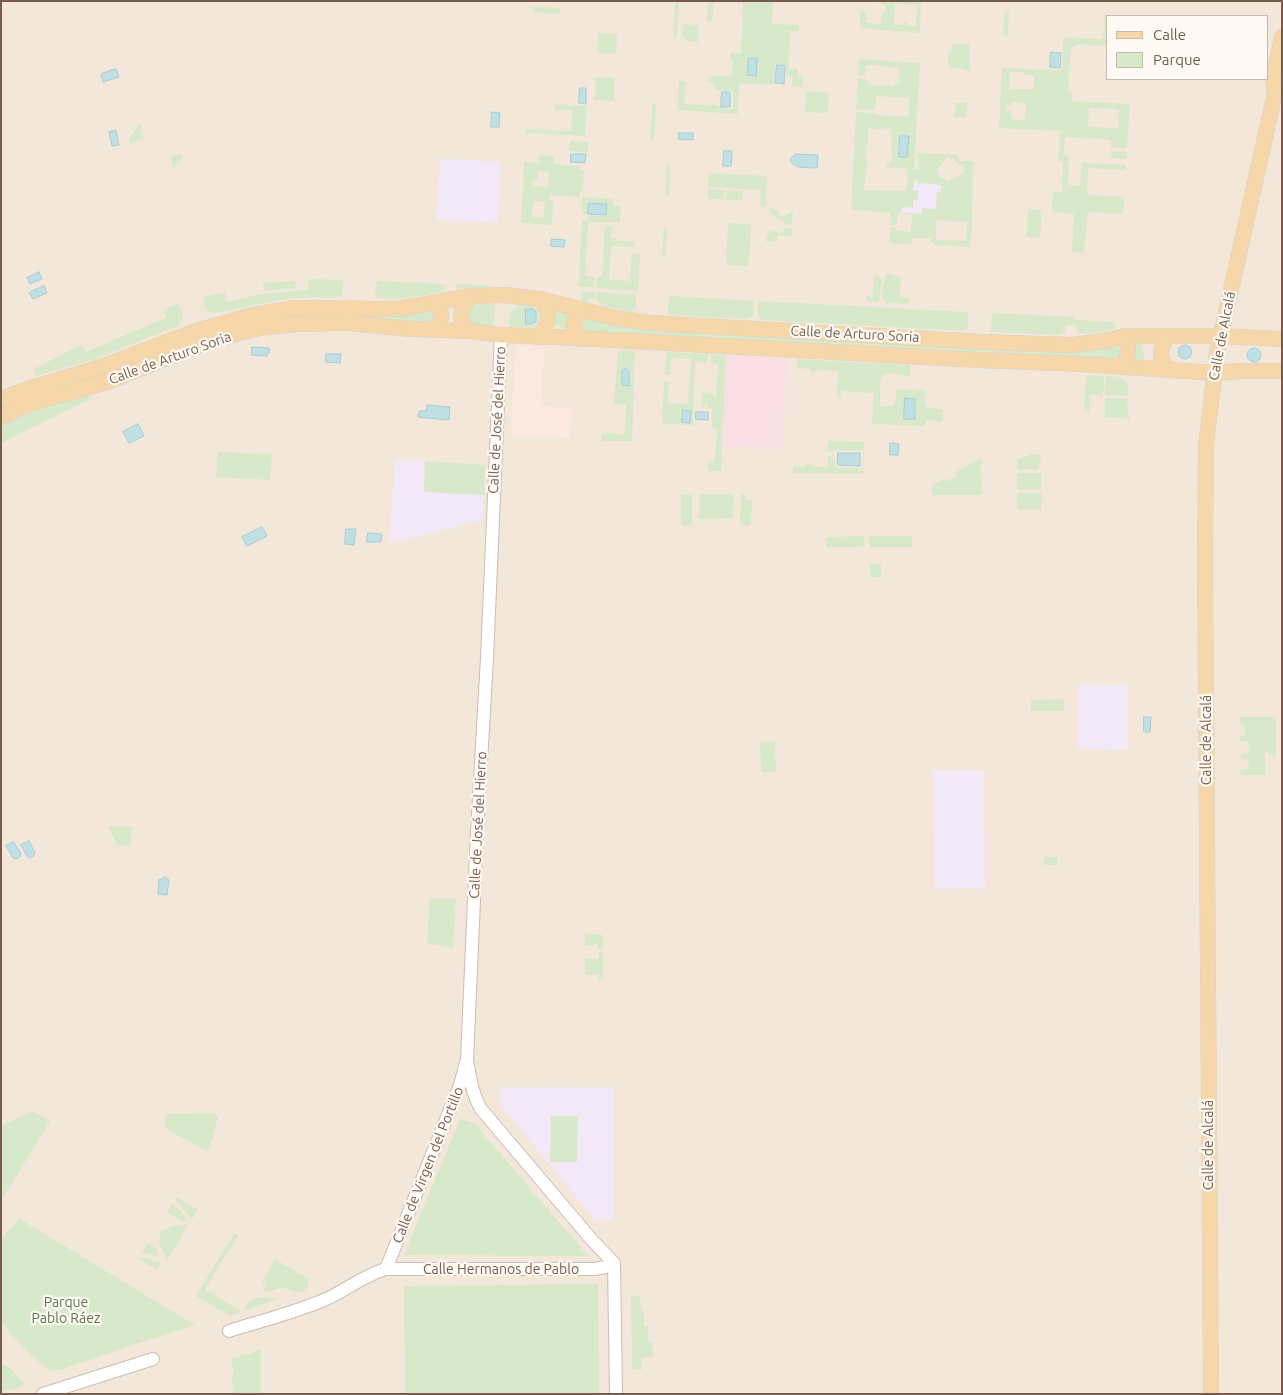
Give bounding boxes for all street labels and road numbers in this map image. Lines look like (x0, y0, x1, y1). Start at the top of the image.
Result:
street label: Calle de Alcalá (1205, 290, 1239, 382)
street label: Calle de Arturo Soria (790, 322, 920, 346)
street label: Calle de Arturo Soria (106, 328, 234, 388)
street label: Calle de José del Hierro (485, 346, 509, 494)
street label: Calle de Alcalá (1198, 695, 1214, 785)
street label: Calle de José del Hierro (466, 751, 490, 899)
street label: Calle de Virgen del Portillo (389, 1084, 467, 1246)
street label: Calle de Alcalá (1200, 1100, 1216, 1190)
street label: Calle Hermanos de Pablo (423, 1261, 579, 1277)

